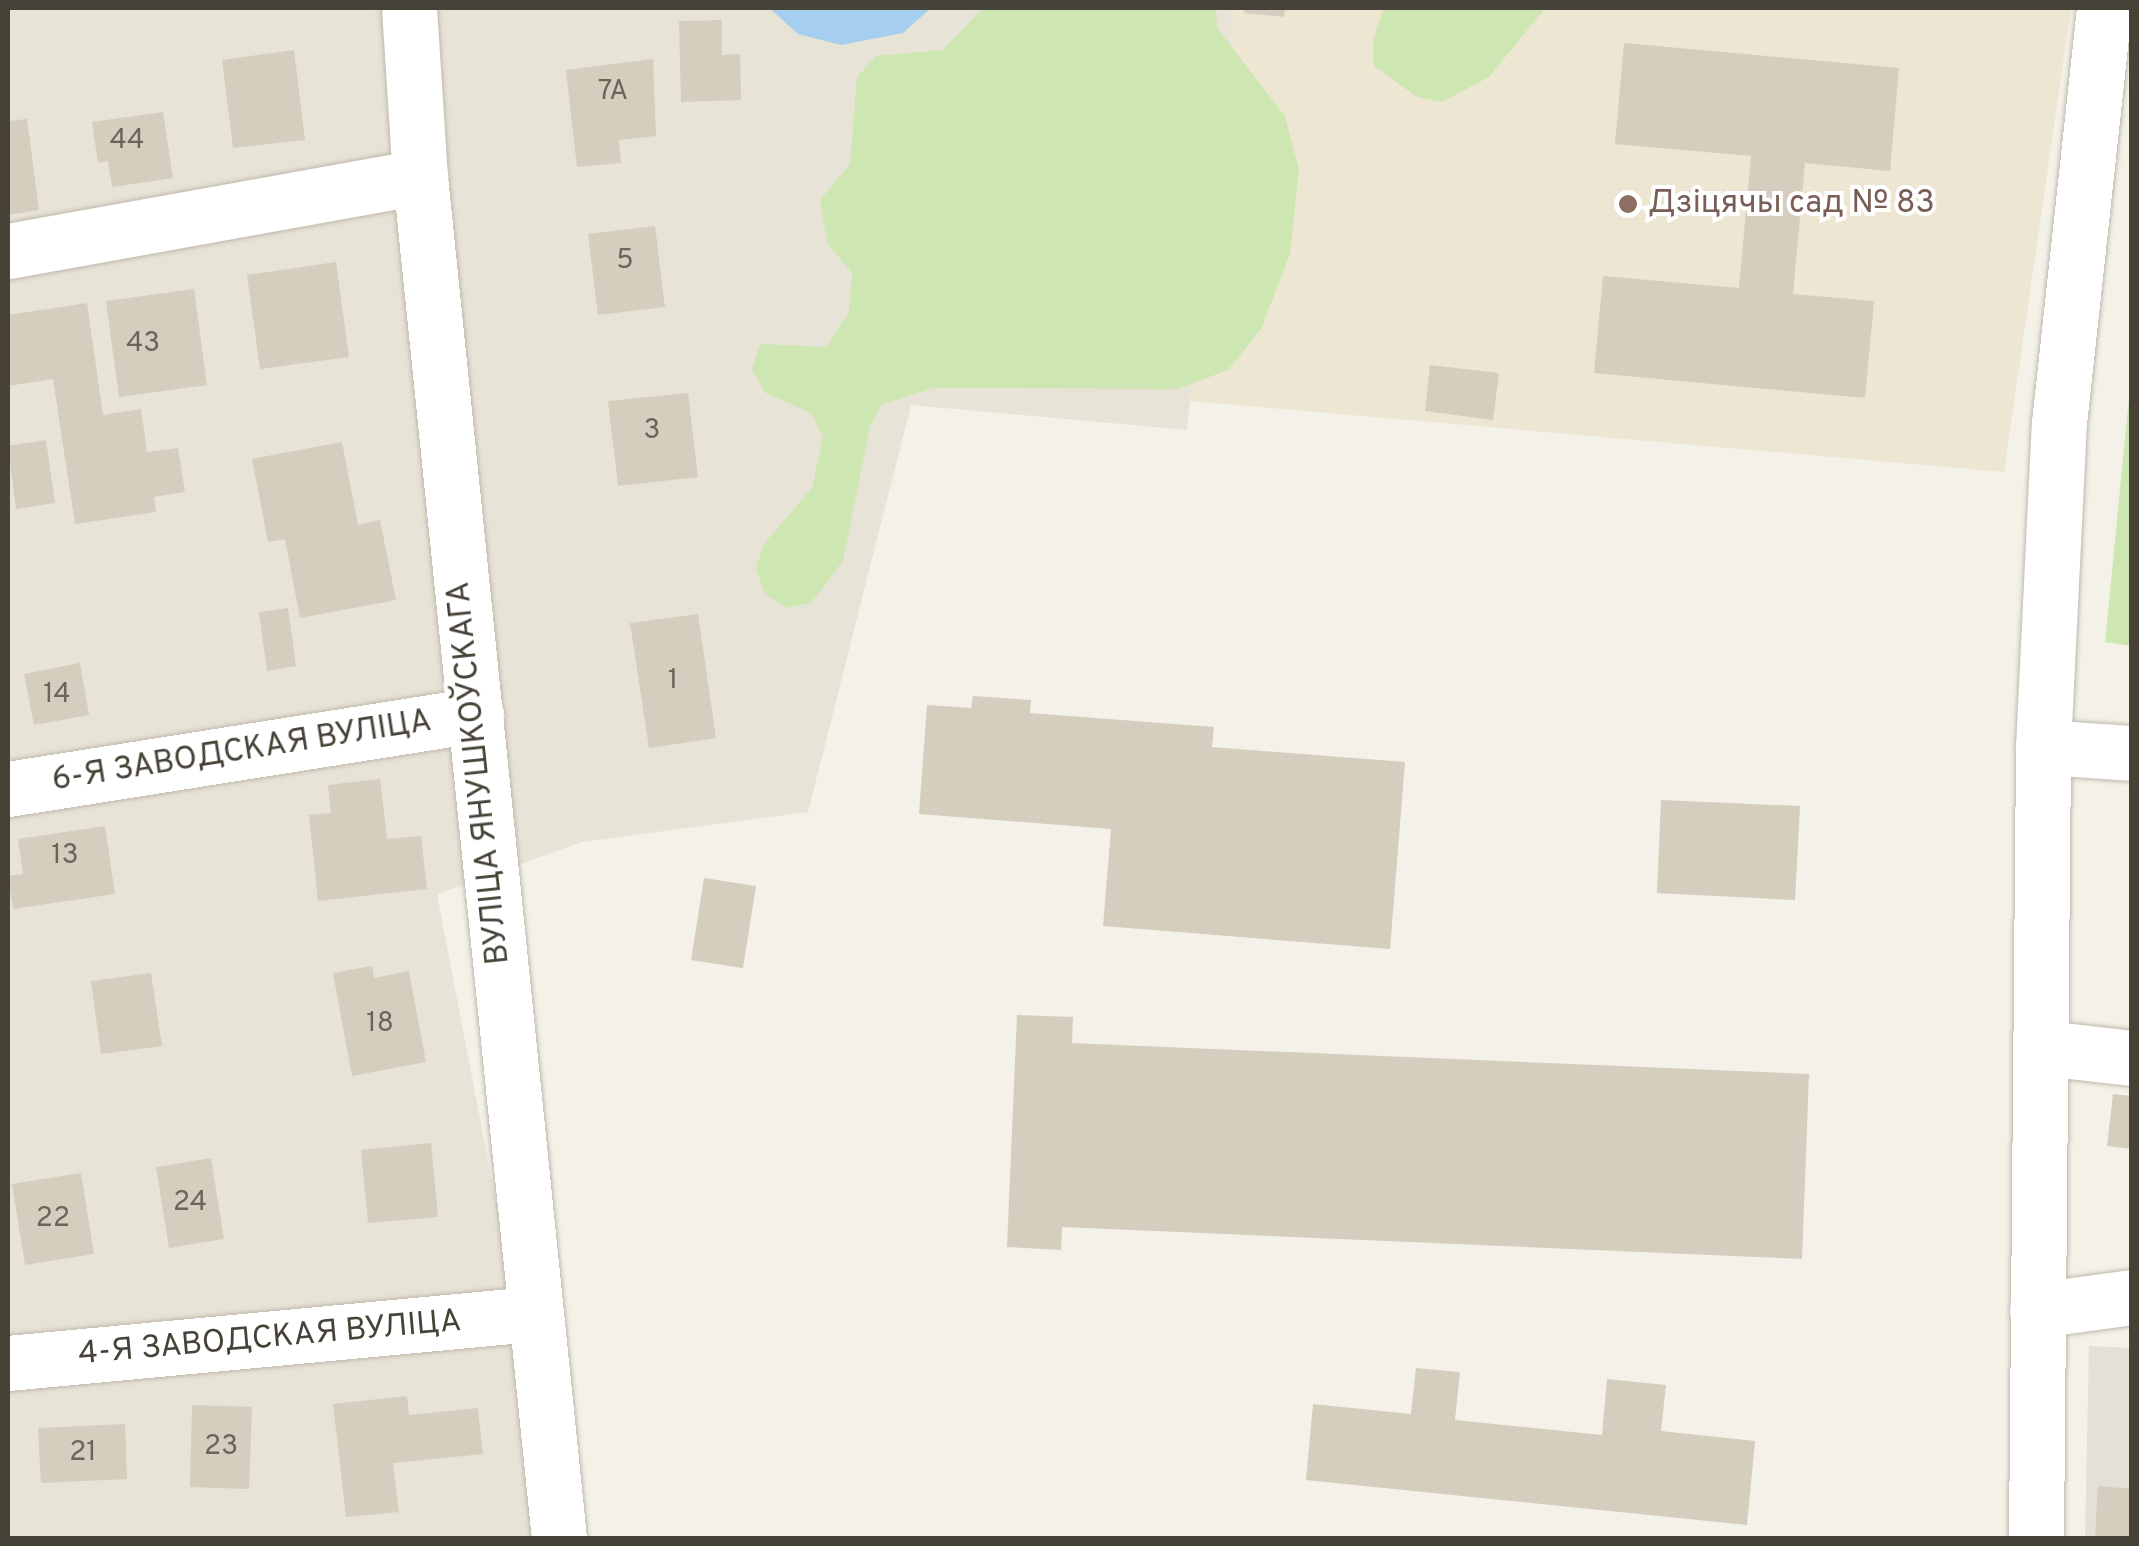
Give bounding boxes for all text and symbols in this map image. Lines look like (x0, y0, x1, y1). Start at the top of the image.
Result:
house number: 7А (598, 75, 628, 109)
house number: 44 (110, 124, 144, 158)
place label: Дзіцячы сад № 83 (1648, 185, 1935, 223)
marker: Дзіцячы сад № 83 (1617, 193, 1639, 215)
house number: 5 (616, 244, 634, 278)
house number: 43 (126, 327, 160, 361)
house number: 3 (644, 414, 660, 448)
street label: ВУЛІЦА ЯНУШКОЎСКАГА (441, 579, 519, 967)
house number: 1 (668, 664, 678, 698)
house number: 14 (43, 678, 71, 712)
street label: 6-Я ЗАВОДСКАЯ ВУЛІЦА (49, 703, 435, 801)
house number: 13 (51, 839, 79, 873)
house number: 18 (366, 1007, 394, 1041)
house number: 24 (173, 1186, 207, 1220)
house number: 22 (36, 1202, 70, 1236)
street label: 4-Я ЗАВОДСКАЯ ВУЛІЦА (77, 1303, 463, 1375)
house number: 23 (204, 1430, 238, 1464)
house number: 21 (69, 1436, 97, 1470)

